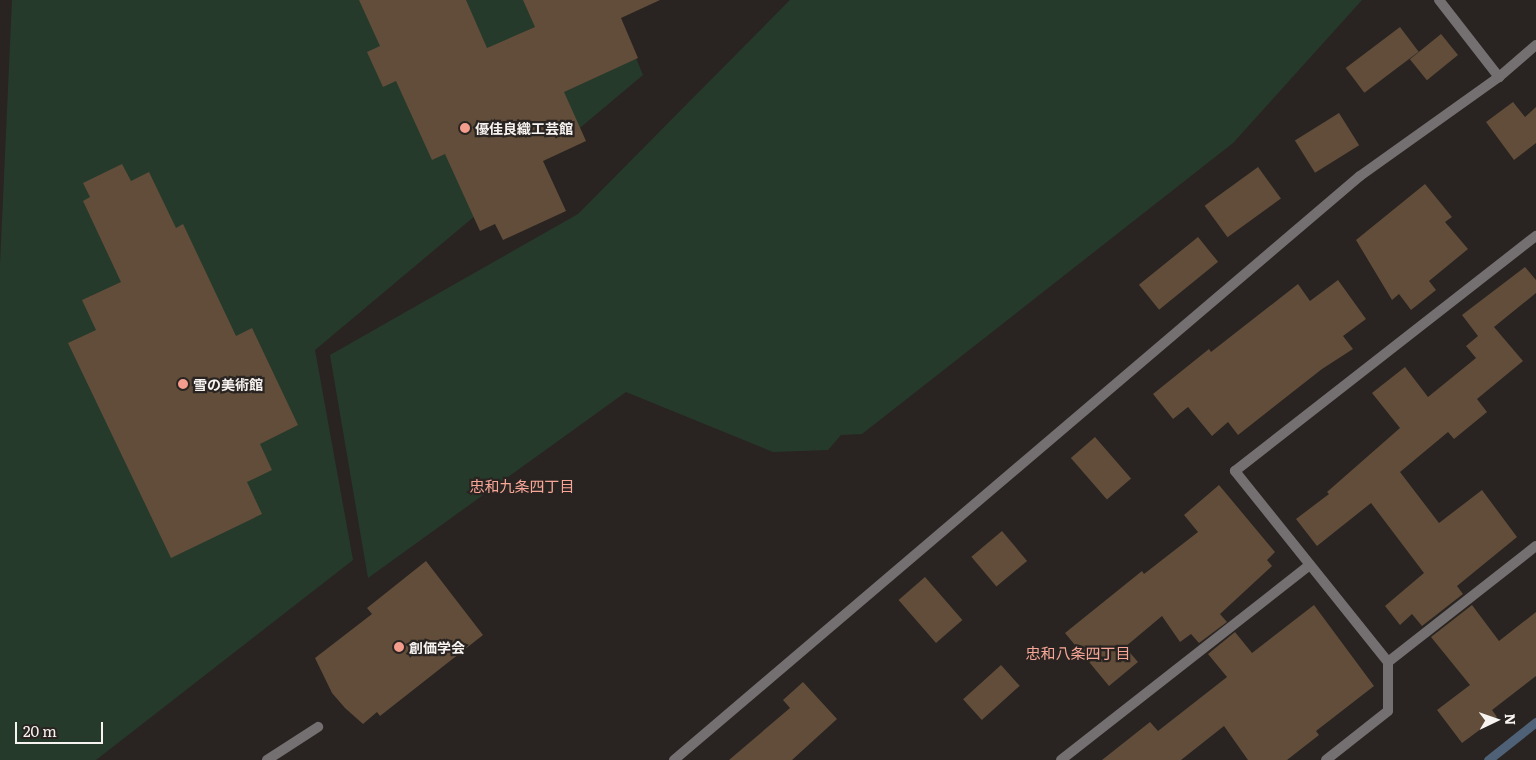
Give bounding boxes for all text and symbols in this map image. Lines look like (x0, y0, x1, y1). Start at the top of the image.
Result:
place label: 優佳良織工芸館 (475, 120, 573, 136)
marker: 優佳良織工芸館 (459, 122, 471, 134)
place label: 雪の美術館 (193, 376, 263, 392)
marker: 雪の美術館 (177, 378, 189, 390)
district label: 忠和九条四丁目 (470, 477, 574, 495)
place label: 創価学会 (409, 639, 465, 655)
marker: 創価学会 (393, 641, 405, 653)
district label: 忠和八条四丁目 (1026, 644, 1130, 662)
north arrow (1471, 695, 1521, 745)
scale bar (18, 712, 105, 744)
text: N (1501, 713, 1521, 726)
text: 20 m (23, 719, 57, 742)

